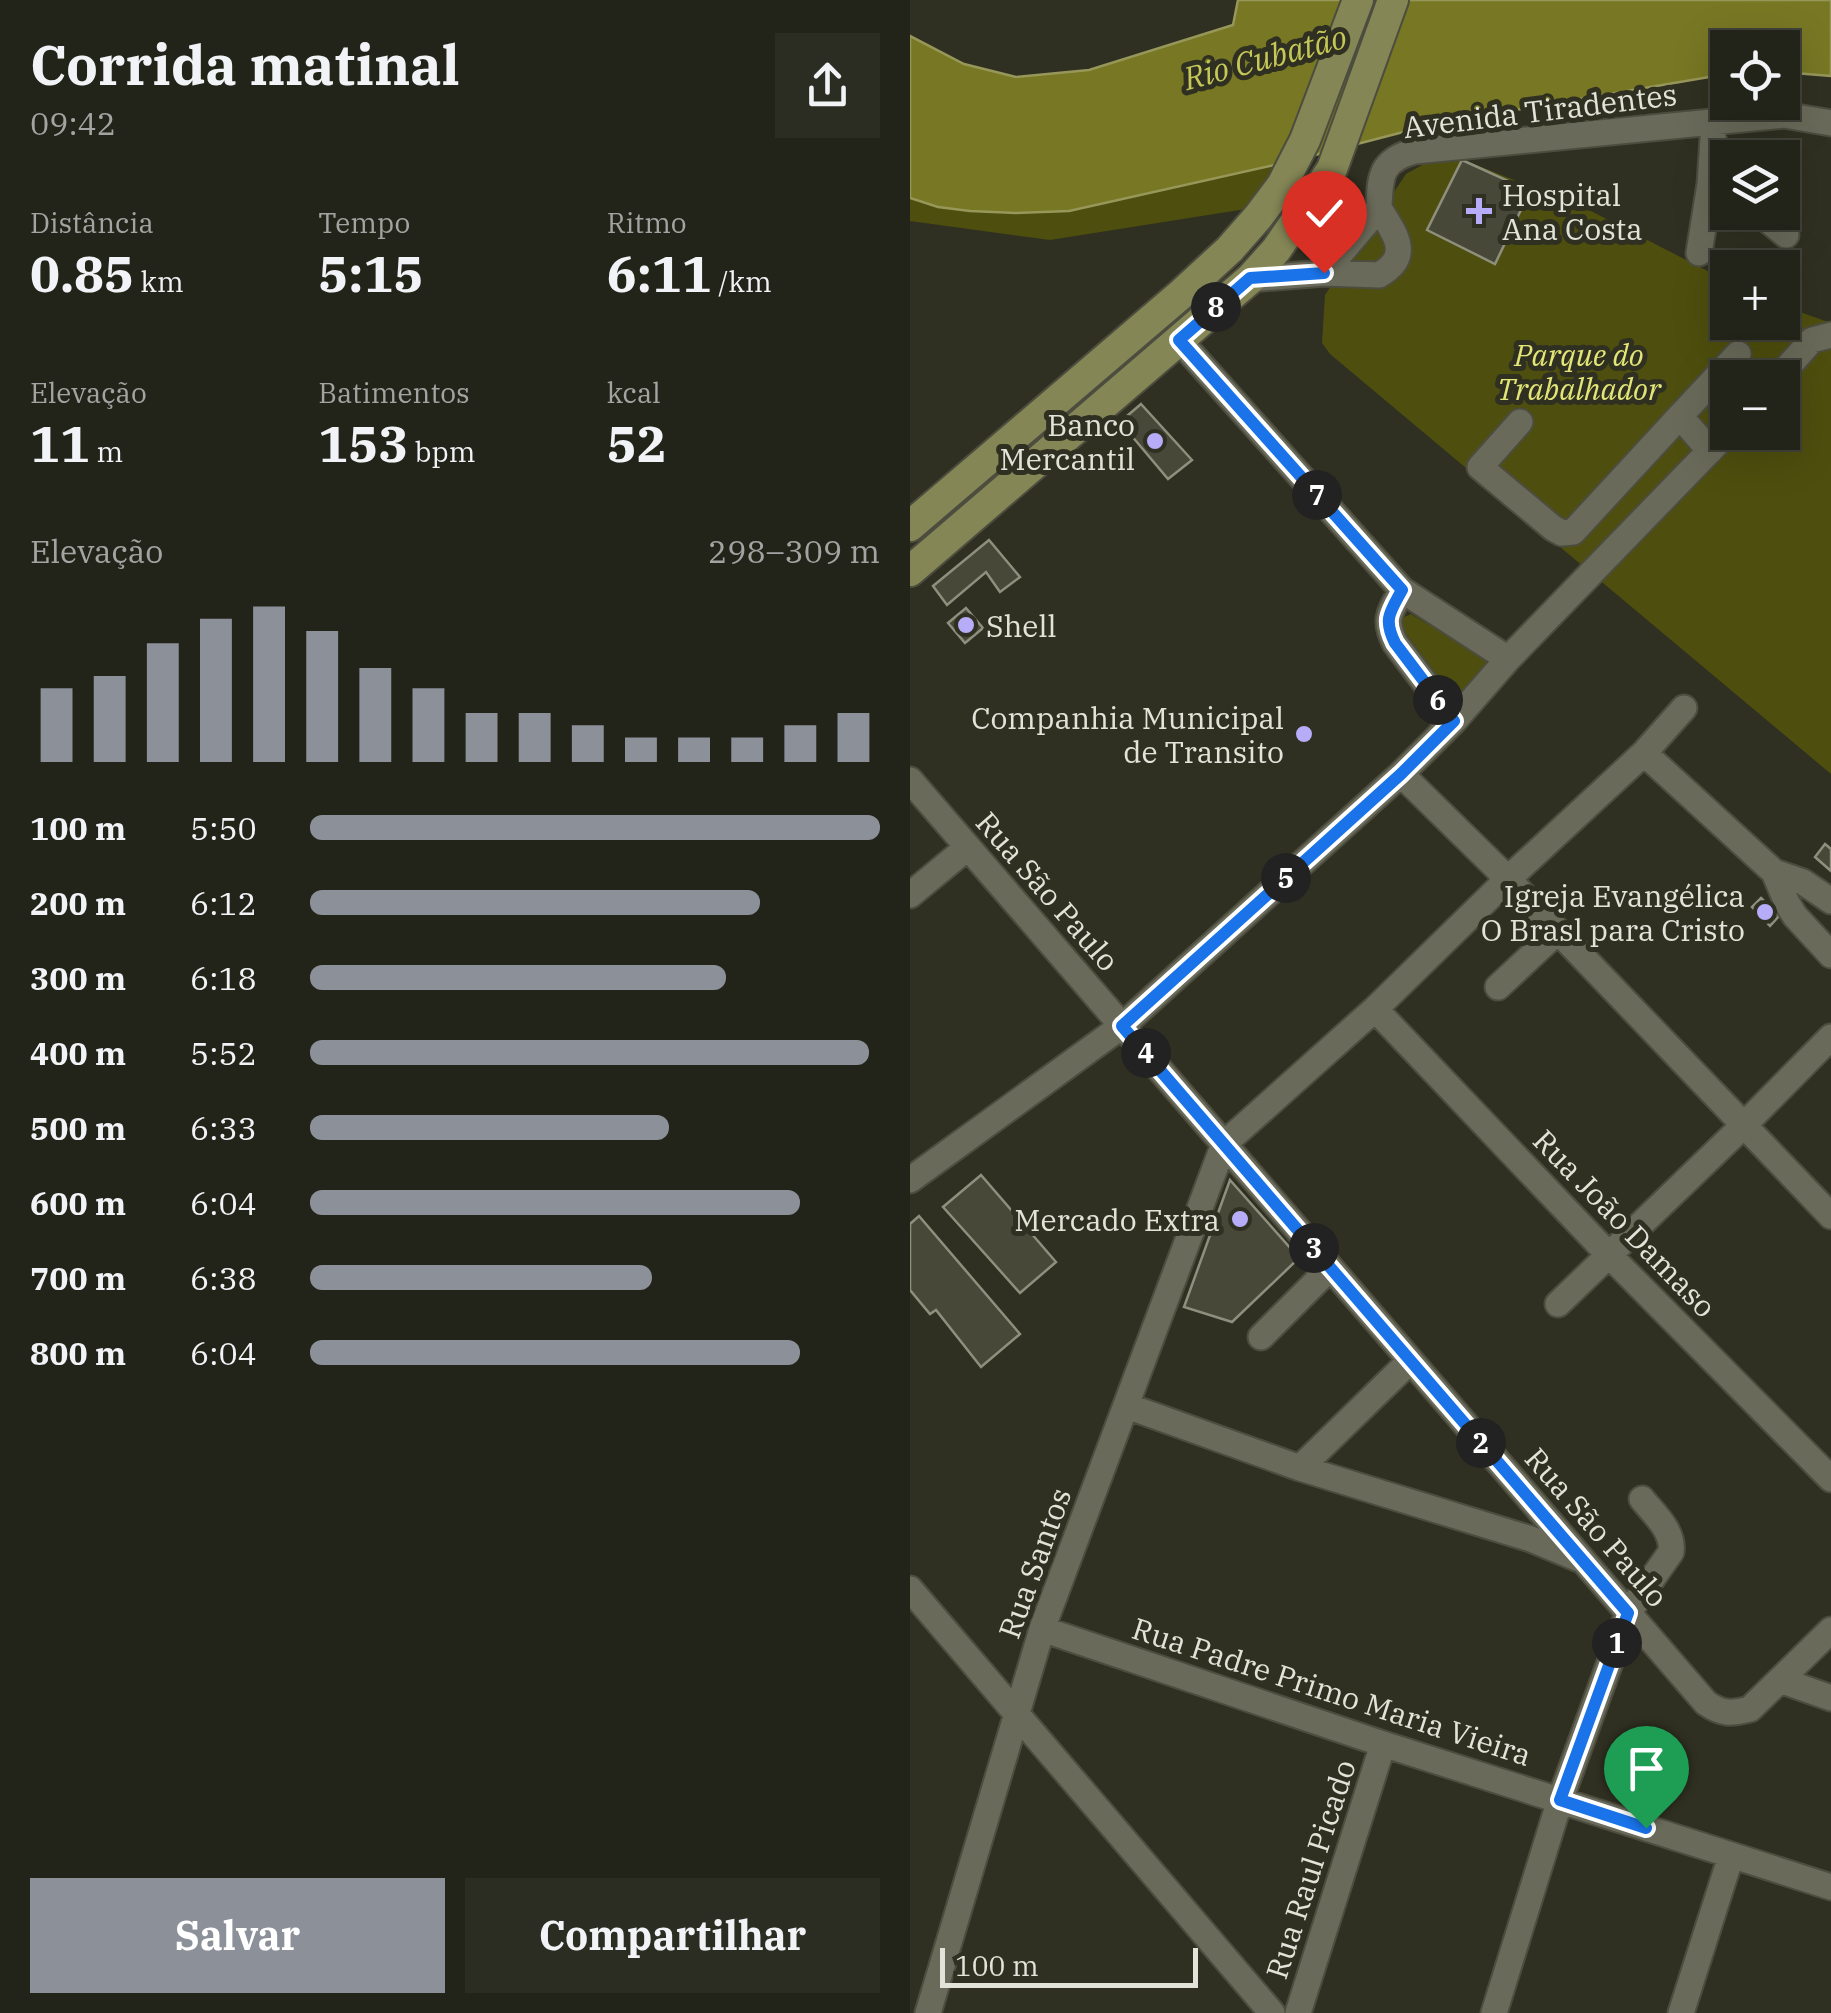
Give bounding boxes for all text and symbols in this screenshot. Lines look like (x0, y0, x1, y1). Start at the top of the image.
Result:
water label: Rio Cubatão (1178, 15, 1351, 99)
text: Corrida matinal (30, 29, 460, 100)
map controls (1710, 30, 1800, 450)
button: locate (1710, 30, 1800, 120)
button: share (775, 33, 880, 138)
street label: Avenida Tiradentes (1401, 74, 1679, 146)
text: 09:42 (30, 102, 116, 144)
button: layers (1710, 140, 1800, 230)
pin (1282, 171, 1367, 274)
place label: Hospital Ana Costa (1502, 175, 1643, 248)
icon: check (1297, 186, 1352, 241)
marker: Hospital Ana Costa (1466, 198, 1492, 224)
text: Distância (30, 204, 154, 241)
text: Tempo (318, 204, 410, 241)
text: Ritmo (607, 204, 687, 241)
text: 0.85 (30, 241, 134, 306)
text: 5:15 (318, 241, 423, 306)
text: 6:11 (607, 241, 712, 306)
button: + (1710, 250, 1800, 340)
text: km (134, 263, 184, 300)
text: /km (712, 263, 772, 300)
pin: 8 (1191, 282, 1241, 332)
text: 8 (1208, 288, 1224, 325)
park label: Parque do Trabalhador (1497, 335, 1662, 408)
button: − (1710, 360, 1800, 450)
text: Elevação (30, 374, 147, 411)
text: Batimentos (318, 374, 470, 411)
text: kcal (607, 374, 661, 411)
place label: Banco Mercantil (999, 405, 1135, 478)
text: 11 (30, 411, 90, 476)
text: 153 (318, 411, 408, 476)
text: 52 (607, 411, 667, 476)
marker: Banco Mercantil (1144, 430, 1166, 452)
text: m (90, 433, 123, 470)
text: bpm (408, 433, 475, 470)
pin: 7 (1292, 470, 1342, 520)
text: 7 (1309, 476, 1325, 513)
text: Elevação (30, 530, 163, 572)
text: 298–309 m (708, 530, 880, 572)
place label: Shell (986, 606, 1056, 645)
marker: Shell (955, 614, 977, 636)
pin: 6 (1413, 675, 1463, 725)
text: 6 (1430, 681, 1446, 718)
place label: Companhia Municipal de Transito (971, 698, 1284, 771)
marker: Companhia Municipal de Transito (1293, 723, 1315, 745)
street label: Rua São Paulo (968, 803, 1128, 979)
text: 100 m (30, 807, 126, 849)
text: 5:50 (190, 807, 257, 849)
pin: 5 (1261, 853, 1311, 903)
text: 5 (1278, 859, 1294, 896)
place label: Igreja Evangélica O Brasl para Cristo (1481, 876, 1745, 949)
text: 200 m (30, 882, 126, 924)
text: 6:12 (190, 882, 257, 924)
marker: Igreja Evangélica O Brasl para Cristo (1754, 901, 1776, 923)
text: 300 m (30, 957, 126, 999)
text: 6:18 (190, 957, 257, 999)
pin: 4 (1121, 1028, 1171, 1078)
text: 400 m (30, 1032, 126, 1074)
text: 5:52 (190, 1032, 257, 1074)
text: 4 (1138, 1034, 1154, 1071)
text: 500 m (30, 1107, 126, 1149)
text: 6:33 (190, 1107, 257, 1149)
street label: Rua João Damaso (1525, 1121, 1725, 1325)
text: 600 m (30, 1182, 126, 1224)
text: 6:04 (190, 1182, 257, 1224)
place label: Mercado Extra (1014, 1200, 1220, 1239)
marker: Mercado Extra (1229, 1208, 1251, 1230)
pin: 3 (1289, 1223, 1339, 1273)
text: 3 (1306, 1229, 1322, 1266)
text: 700 m (30, 1257, 126, 1299)
text: 6:38 (190, 1257, 257, 1299)
text: 800 m (30, 1332, 126, 1374)
text: 6:04 (190, 1332, 257, 1374)
pin: 2 (1456, 1418, 1506, 1468)
text: 2 (1473, 1424, 1489, 1461)
street label: Rua São Paulo (1517, 1439, 1677, 1615)
street label: Rua Santos (989, 1482, 1079, 1644)
street label: Rua Padre Primo Maria Vieira (1127, 1608, 1537, 1774)
pin: 1 (1592, 1618, 1642, 1668)
text: 1 (1609, 1624, 1625, 1661)
pin (1604, 1726, 1689, 1829)
icon: arrive (1619, 1741, 1674, 1796)
street label: Rua Raul Picado (1256, 1755, 1364, 1983)
button: Salvar (30, 1878, 445, 1993)
button: Compartilhar (465, 1878, 880, 1993)
scale bar (940, 1943, 1198, 1988)
text: 100 m (955, 1947, 1039, 1984)

